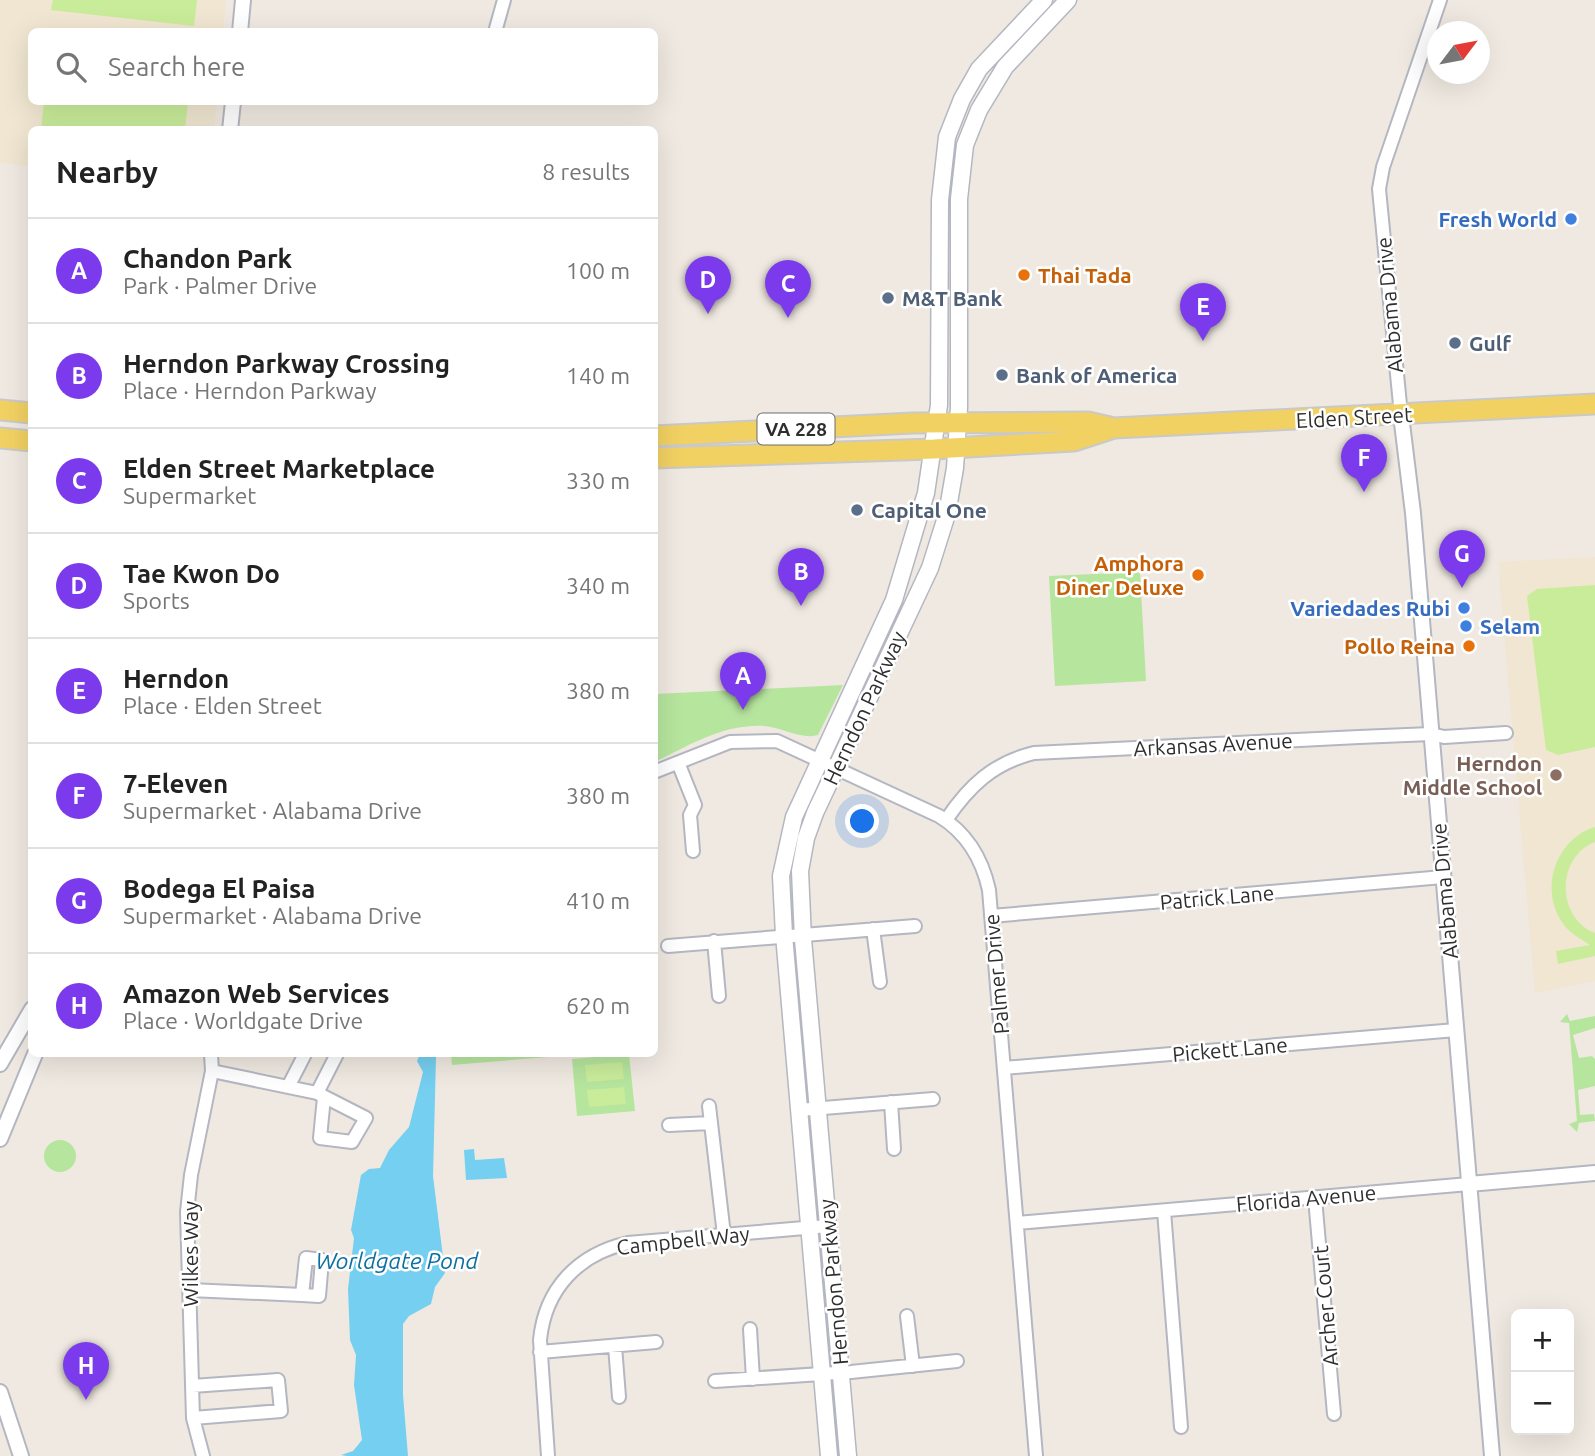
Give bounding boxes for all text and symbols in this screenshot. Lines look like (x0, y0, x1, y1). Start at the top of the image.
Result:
north arrow (1427, 21, 1490, 84)
search box (28, 28, 658, 105)
icon: search (52, 48, 90, 86)
text: Search here (108, 52, 245, 81)
text: Nearby (56, 155, 158, 189)
text: 8 results (542, 159, 630, 184)
place label: Fresh World (1438, 207, 1557, 231)
marker: Fresh World (1563, 211, 1579, 227)
street label: Alabama Drive (1371, 236, 1407, 374)
text: Chandon Park (123, 244, 292, 273)
pin: D (685, 256, 731, 314)
text: A (71, 258, 87, 283)
text: 100 m (566, 258, 630, 283)
pin: C (765, 260, 811, 318)
place label: Thai Tada (1038, 263, 1132, 287)
marker: Thai Tada (1016, 267, 1032, 283)
text: Park · Palmer Drive (123, 273, 317, 298)
pin: E (1180, 283, 1226, 341)
place label: M&T Bank (902, 286, 1002, 310)
marker: M&T Bank (880, 290, 896, 306)
place label: Gulf (1469, 331, 1511, 355)
marker: Gulf (1447, 335, 1463, 351)
text: Herndon Parkway Crossing (123, 349, 450, 378)
text: B (71, 363, 87, 388)
text: 140 m (566, 363, 630, 388)
place label: Bank of America (1016, 363, 1177, 387)
marker: Bank of America (994, 367, 1010, 383)
text: Place · Herndon Parkway (123, 378, 377, 403)
street label: Elden Street (1295, 402, 1413, 432)
road number: VA 228 (758, 414, 834, 444)
pin: F (1341, 434, 1387, 492)
text: Elden Street Marketplace (123, 454, 435, 483)
text: C (72, 468, 86, 493)
text: 330 m (566, 468, 630, 493)
text: Supermarket (123, 483, 256, 508)
place label: Capital One (871, 498, 987, 522)
marker: Capital One (849, 502, 865, 518)
pin: G (1439, 530, 1485, 588)
pin: B (778, 548, 824, 606)
place label: Amphora Diner Deluxe (1056, 551, 1184, 599)
text: Tae Kwon Do (123, 559, 280, 588)
marker: Amphora Diner Deluxe (1190, 567, 1206, 583)
text: D (71, 573, 87, 598)
text: 340 m (566, 573, 630, 598)
text: Sports (123, 588, 190, 613)
place label: Variedades Rubi (1290, 596, 1450, 620)
marker: Variedades Rubi (1456, 600, 1472, 616)
place label: Selam (1480, 614, 1540, 638)
marker: Selam (1458, 618, 1474, 634)
street label: Herndon Parkway (818, 627, 910, 789)
place label: Pollo Reina (1344, 634, 1455, 658)
marker: Pollo Reina (1461, 638, 1477, 654)
pin: A (720, 652, 766, 710)
text: Herndon (123, 664, 229, 693)
text: E (72, 678, 86, 703)
text: 380 m (566, 678, 630, 703)
text: Place · Elden Street (123, 693, 322, 718)
street label: Arkansas Avenue (1133, 728, 1293, 760)
place label: Herndon Middle School (1403, 751, 1542, 799)
marker: Herndon Middle School (1548, 767, 1564, 783)
text: 7-Eleven (123, 769, 228, 798)
text: F (73, 783, 85, 808)
text: 380 m (566, 783, 630, 808)
text: Supermarket · Alabama Drive (123, 798, 422, 823)
your location (845, 804, 879, 838)
street label: Alabama Drive (1426, 822, 1462, 960)
text: Bodega El Paisa (123, 874, 315, 903)
street label: Patrick Lane (1159, 880, 1275, 914)
text: G (71, 888, 87, 913)
text: 410 m (566, 888, 630, 913)
text: Supermarket · Alabama Drive (123, 903, 422, 928)
street label: Palmer Drive (979, 913, 1013, 1035)
text: Amazon Web Services (123, 979, 390, 1008)
text: H (71, 993, 87, 1018)
text: 620 m (566, 993, 630, 1018)
text: Place · Worldgate Drive (123, 1008, 363, 1033)
street label: Pickett Lane (1171, 1032, 1289, 1066)
street label: Florida Avenue (1235, 1180, 1377, 1216)
street label: Herndon Parkway (814, 1198, 852, 1366)
street label: Wilkes Way (178, 1201, 202, 1307)
street label: Campbell Way (615, 1221, 751, 1259)
street label: Archer Court (1308, 1245, 1342, 1367)
water label: Worldgate Pond (316, 1248, 480, 1273)
map controls (1511, 1309, 1574, 1435)
button: + (1511, 1309, 1574, 1372)
pin: H (63, 1342, 109, 1400)
button: − (1511, 1372, 1574, 1435)

